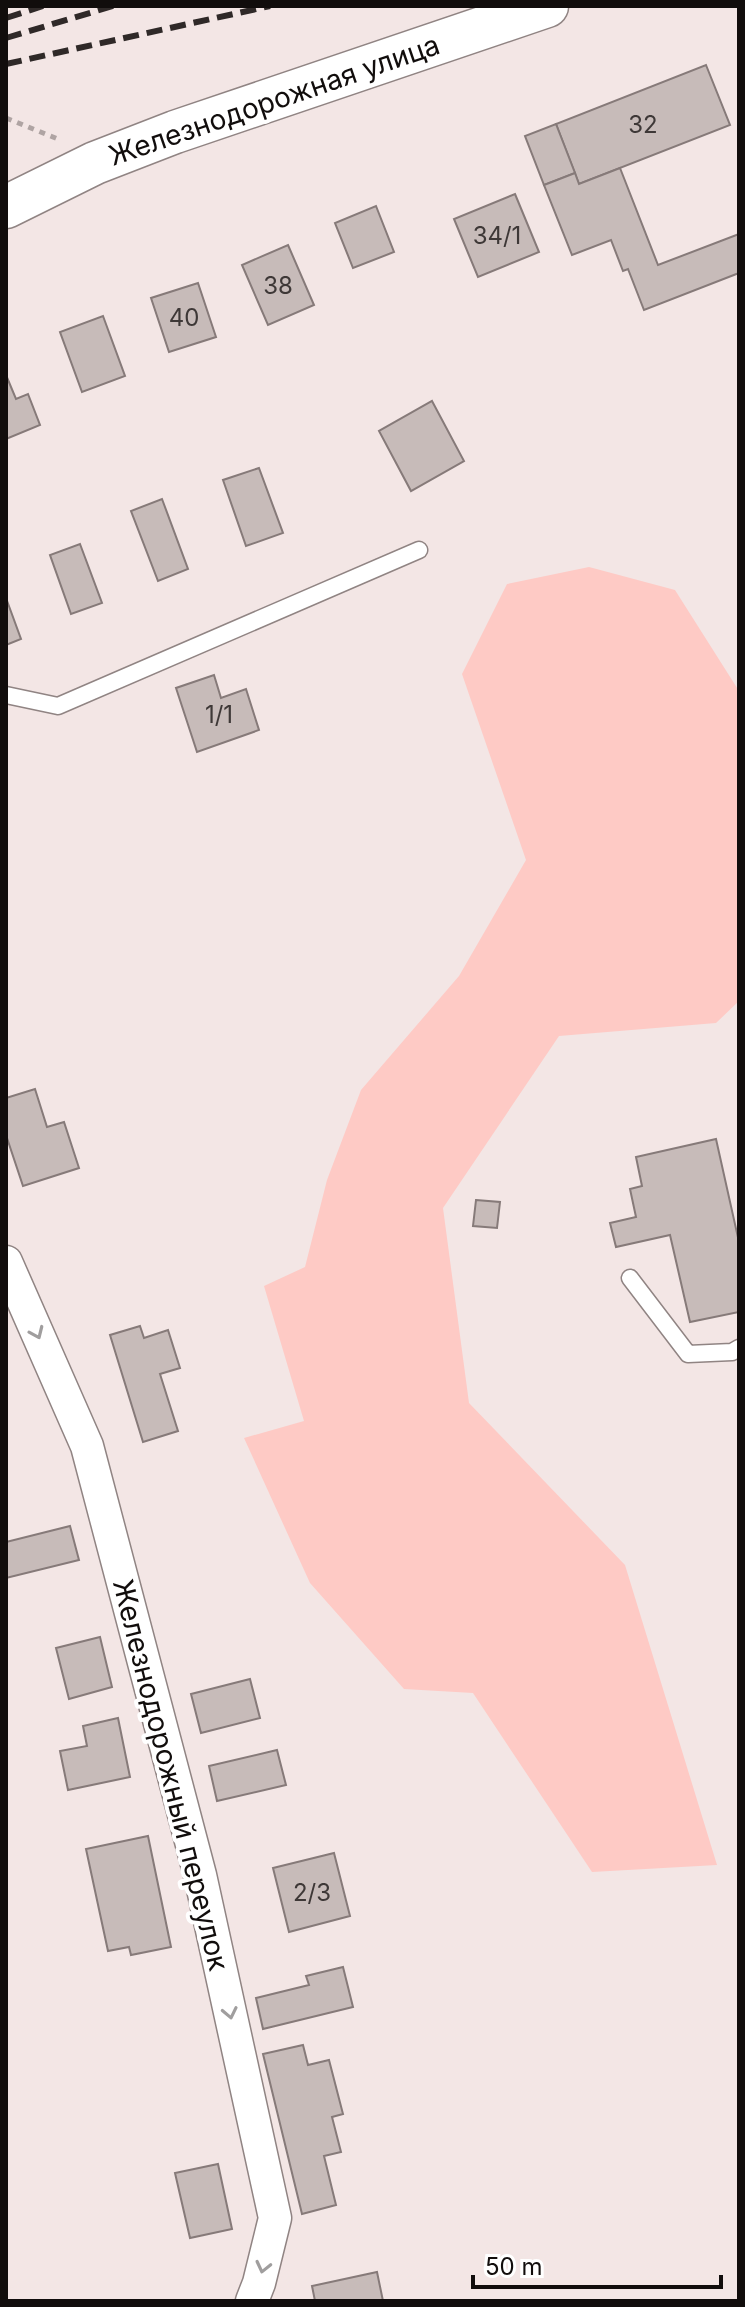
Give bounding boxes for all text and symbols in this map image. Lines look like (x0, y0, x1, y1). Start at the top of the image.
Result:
street label: Железнодорожная улица (104, 27, 444, 173)
house number: 32 (628, 110, 658, 139)
house number: 34/1 (473, 221, 521, 250)
house number: 38 (263, 271, 293, 300)
house number: 40 (169, 303, 199, 332)
house number: 1/1 (205, 700, 233, 729)
one-way arrow (28, 1325, 44, 1339)
street label: Железнодорожный переулок (106, 1576, 236, 1974)
house number: 2/3 (293, 1878, 331, 1907)
one-way arrow (221, 2005, 238, 2019)
scale bar (473, 2239, 721, 2289)
text: 50 m (485, 2252, 543, 2281)
one-way arrow (255, 2259, 272, 2273)

